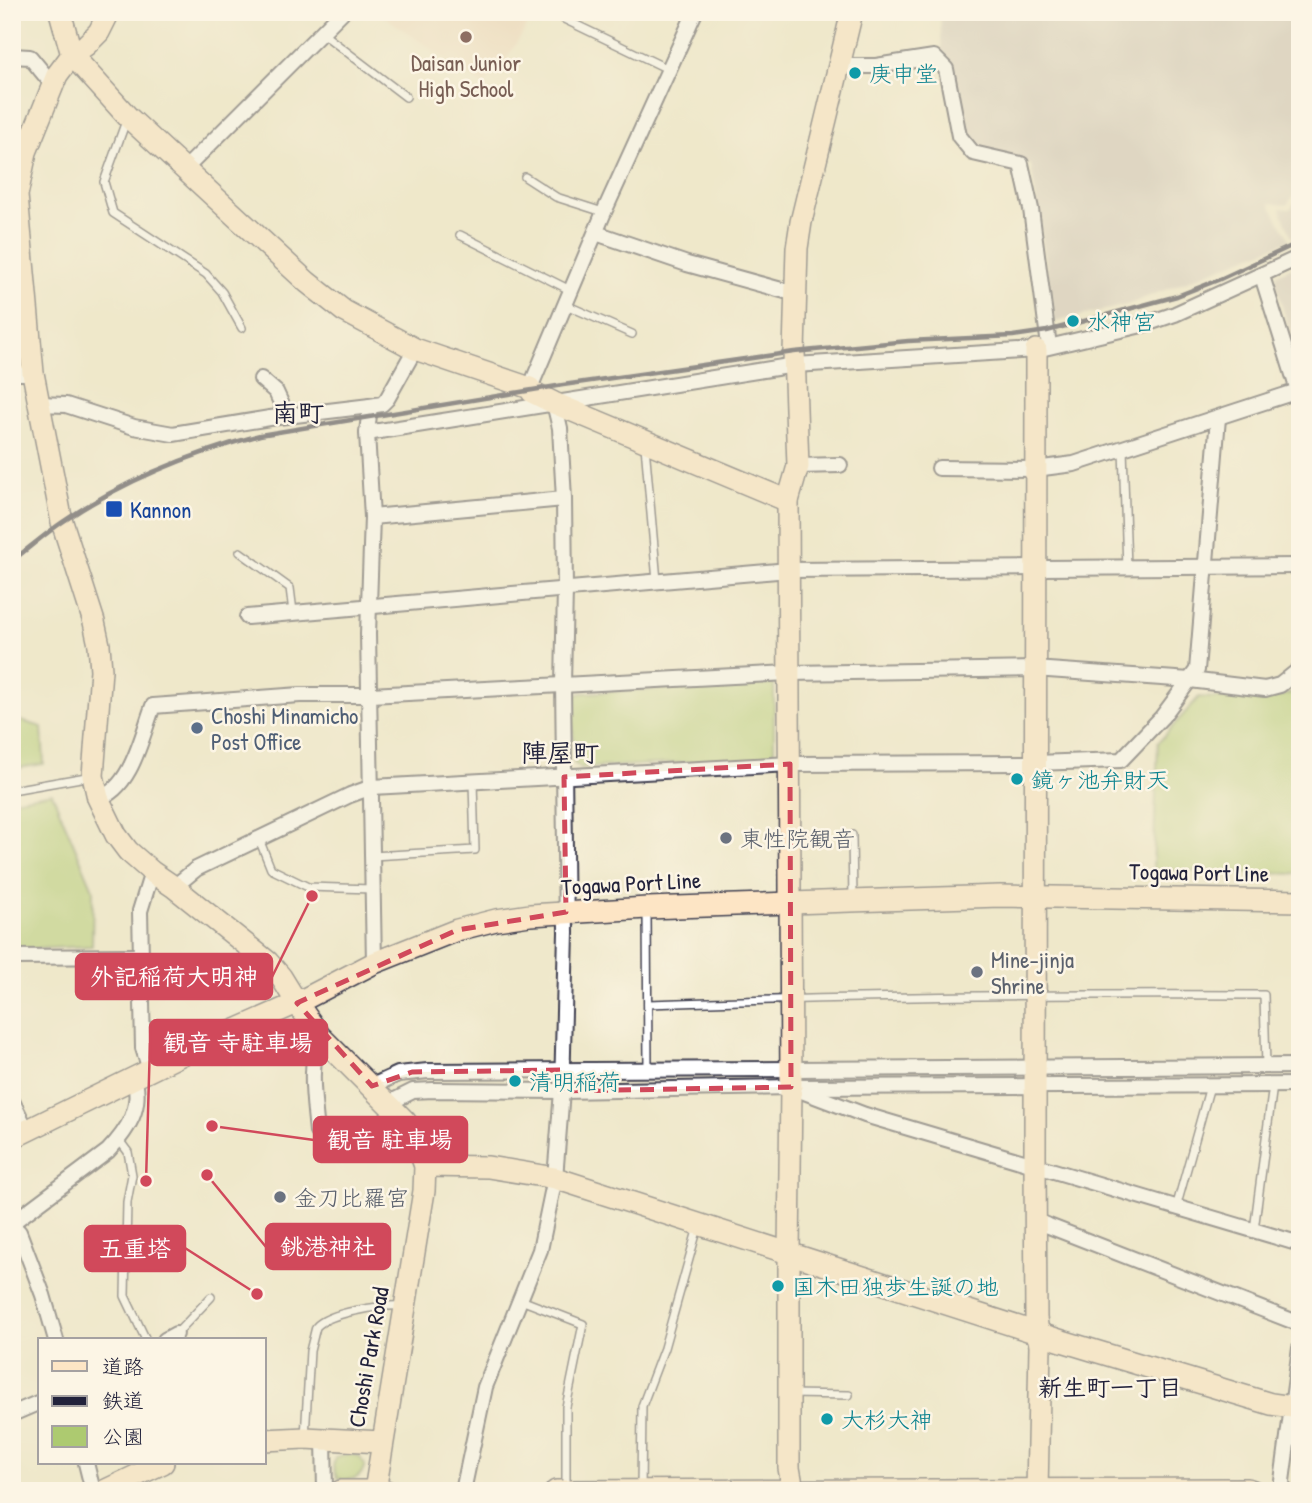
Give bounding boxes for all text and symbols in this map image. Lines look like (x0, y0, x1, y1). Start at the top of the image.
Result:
marker: Daisan Junior High School (458, 29, 474, 45)
place label: Daisan Junior High School (411, 47, 521, 104)
place label: 庚申堂 (869, 58, 938, 89)
marker: 庚申堂 (847, 65, 863, 81)
place label: 水神宮 (1087, 306, 1156, 337)
marker: 水神宮 (1065, 313, 1081, 329)
district label: 南町 (272, 395, 324, 430)
place label: Kannon (130, 494, 192, 525)
marker: Kannon (104, 499, 124, 519)
place label: Choshi Minamicho Post Office (211, 700, 358, 757)
marker: Choshi Minamicho Post Office (189, 720, 205, 736)
district label: 陣屋町 (521, 735, 599, 770)
place label: 鏡ヶ池弁財天 (1031, 764, 1169, 795)
marker: 鏡ヶ池弁財天 (1009, 771, 1025, 787)
place label: 東性院観音 (740, 823, 855, 854)
marker: 東性院観音 (718, 830, 734, 846)
street label: Togawa Port Line (1129, 855, 1269, 889)
street label: Togawa Port Line (560, 864, 702, 902)
place label: Mine-jinja Shrine (991, 944, 1074, 1001)
callout: 外記稲荷大明神 (76, 954, 272, 999)
text: 外記稲荷大明神 (90, 960, 258, 992)
marker: Mine-jinja Shrine (969, 964, 985, 980)
callout: 観音 寺駐車場 (150, 1020, 327, 1065)
text: 観音 寺駐車場 (163, 1026, 313, 1058)
place label: 清明稲荷 (529, 1066, 621, 1097)
marker: 清明稲荷 (507, 1073, 523, 1089)
callout: 観音 駐車場 (314, 1117, 467, 1162)
text: 観音 駐車場 (327, 1123, 453, 1155)
place label: 金刀比羅宮 (294, 1182, 409, 1213)
marker: 金刀比羅宮 (272, 1189, 288, 1205)
callout: 銚港神社 (266, 1224, 390, 1269)
callout: 五重塔 (85, 1226, 185, 1271)
text: 銚港神社 (280, 1230, 376, 1262)
text: 五重塔 (99, 1232, 171, 1264)
place label: 国木田独歩生誕の地 (792, 1271, 999, 1302)
marker: 国木田独歩生誕の地 (770, 1278, 786, 1294)
street label: Choshi Park Road (340, 1284, 396, 1430)
legend (38, 1338, 266, 1464)
text: 道路 (102, 1352, 144, 1381)
district label: 新生町一丁目 (1038, 1371, 1182, 1403)
text: 鉄道 (102, 1386, 144, 1415)
place label: 大杉大神 (841, 1404, 933, 1435)
marker: 大杉大神 (819, 1411, 835, 1427)
text: 公園 (102, 1422, 144, 1451)

